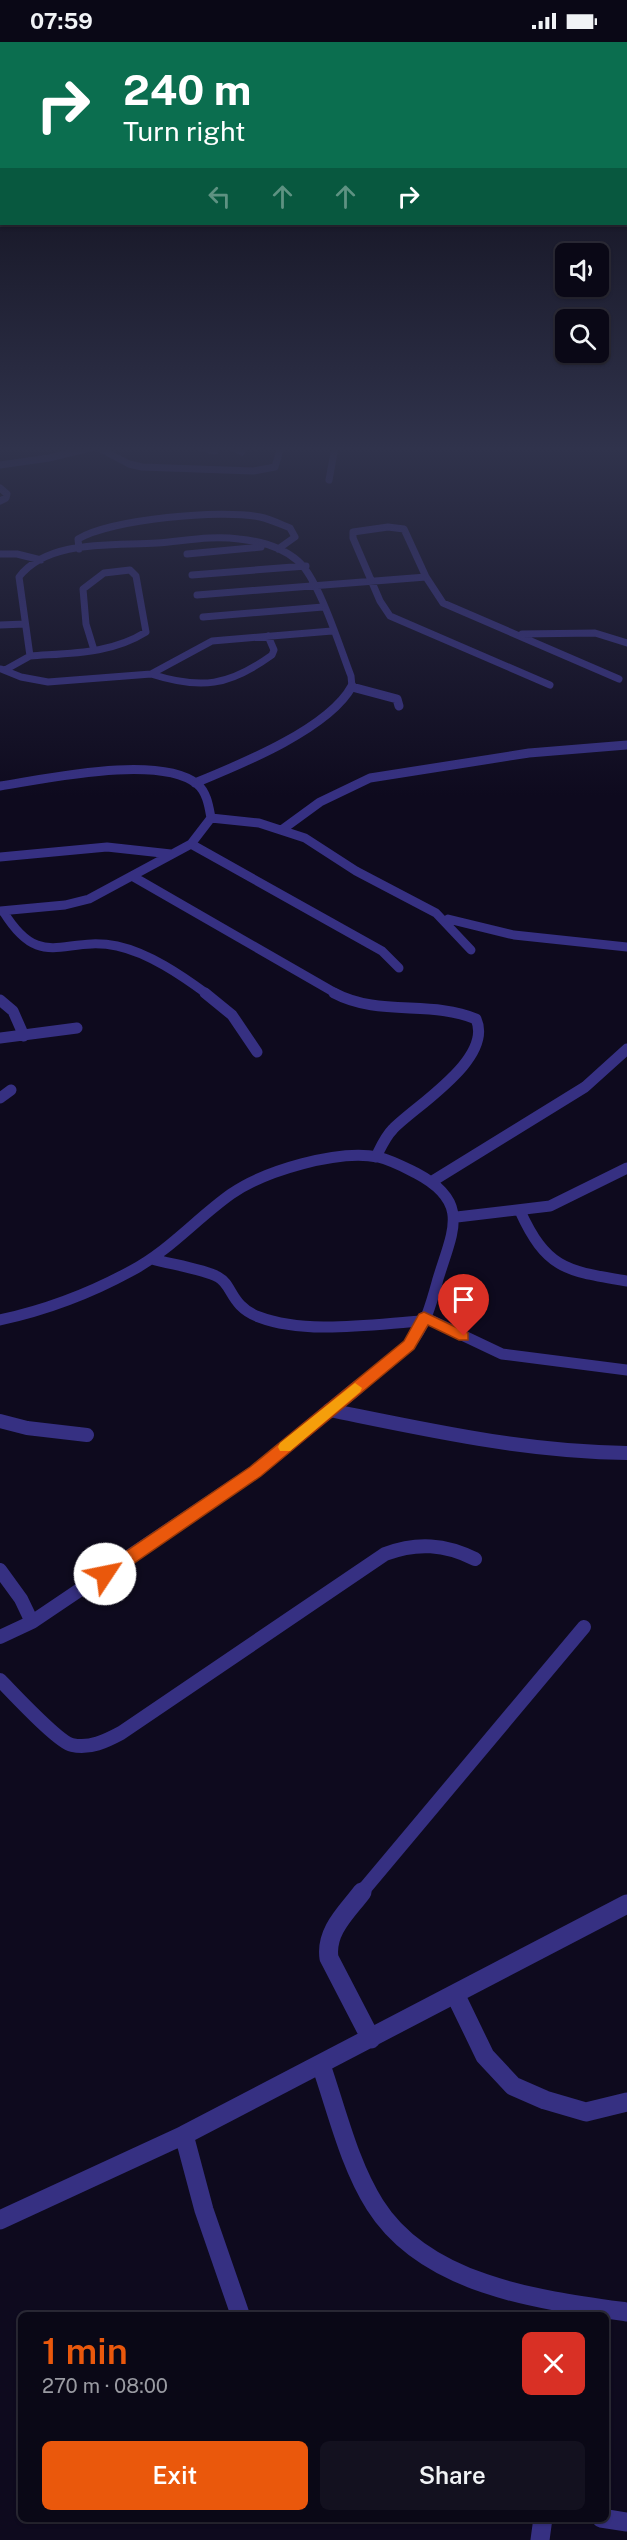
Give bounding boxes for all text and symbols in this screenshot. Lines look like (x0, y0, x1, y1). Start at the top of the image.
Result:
text: 07:59 (30, 8, 93, 34)
text: 240 m (123, 65, 251, 114)
icon: right (24, 66, 102, 144)
text: Turn right (123, 115, 246, 147)
icon: left (203, 180, 236, 213)
icon: ahead (266, 180, 299, 213)
icon: ahead (329, 180, 362, 213)
icon: right (392, 180, 425, 213)
map controls (555, 243, 609, 363)
button: sound (555, 243, 609, 297)
button: search (555, 309, 609, 363)
pin (438, 1274, 489, 1336)
icon: arrive (447, 1283, 480, 1316)
position arrow (73, 1542, 137, 1606)
text: 1 min (42, 2330, 128, 2372)
button: close (522, 2332, 585, 2395)
text: 270 m · 08:00 (42, 2374, 168, 2398)
button: Exit (42, 2441, 308, 2510)
button: Share (320, 2441, 585, 2510)

